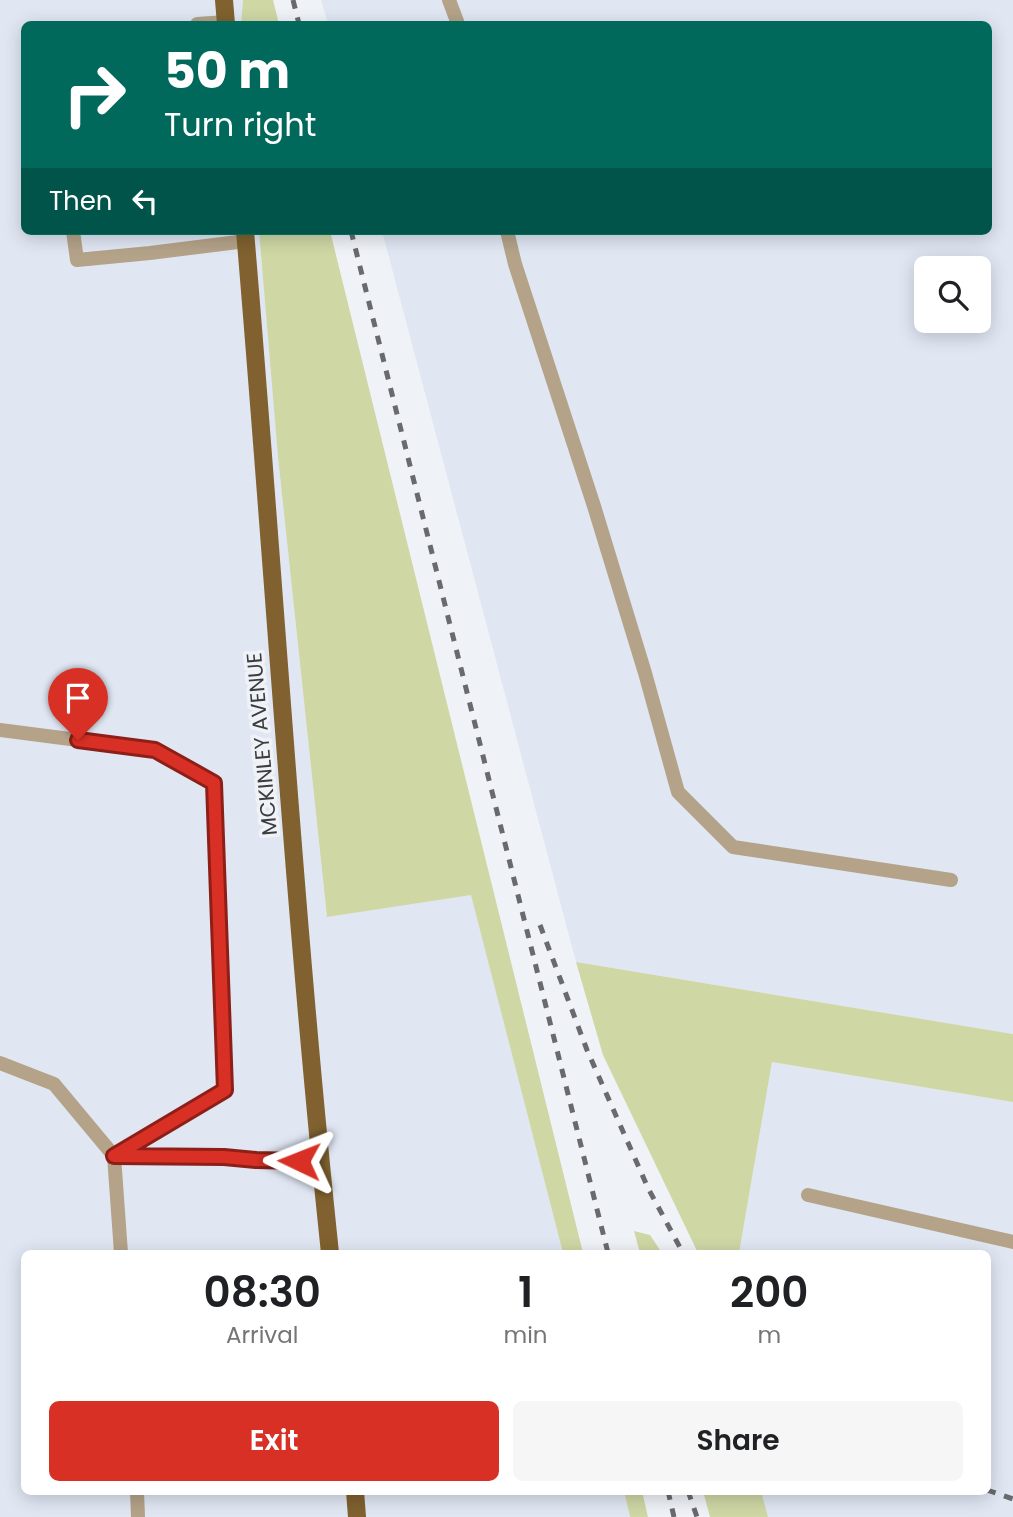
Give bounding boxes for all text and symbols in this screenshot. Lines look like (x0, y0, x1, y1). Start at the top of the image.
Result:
text: 50 m (164, 37, 290, 105)
icon: right (49, 49, 140, 140)
text: Turn right (164, 102, 316, 147)
icon: left (126, 182, 164, 220)
text: Then (49, 183, 112, 219)
map controls (914, 256, 991, 333)
button: search (914, 256, 991, 333)
street label: MCKINLEY AVENUE (239, 651, 284, 837)
pin (48, 668, 108, 740)
icon: arrive (59, 679, 97, 717)
position arrow (262, 1124, 336, 1198)
text: 08:30 (204, 1263, 321, 1322)
text: 1 (518, 1263, 533, 1322)
text: 200 (730, 1263, 808, 1322)
text: Arrival (226, 1319, 298, 1351)
text: min (504, 1319, 548, 1351)
text: m (757, 1319, 781, 1351)
button: Exit (49, 1401, 499, 1481)
button: Share (513, 1401, 963, 1481)

